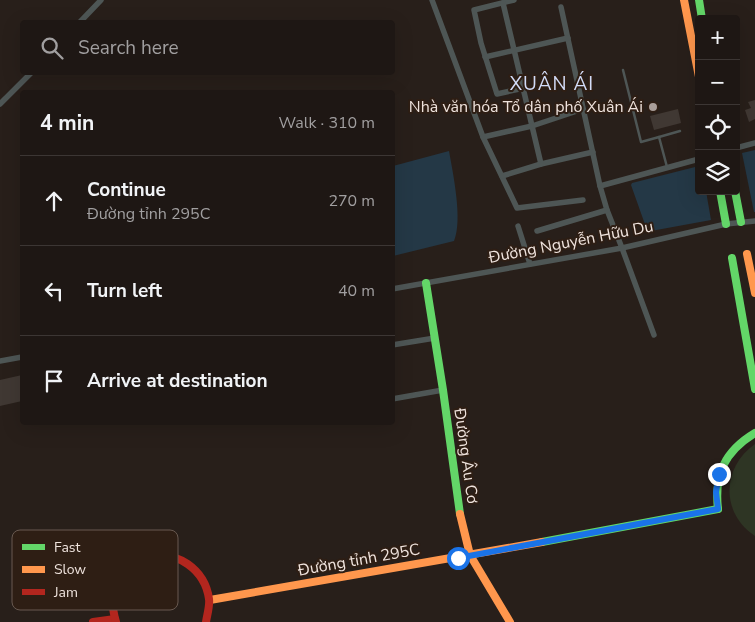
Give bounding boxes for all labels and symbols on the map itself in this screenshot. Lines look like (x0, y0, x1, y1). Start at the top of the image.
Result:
district label: XUÂN ÁI (510, 71, 594, 97)
place label: Nhà văn hóa Tổ dân phố Xuân Ái (409, 96, 643, 118)
marker: Nhà văn hóa Tổ dân phố Xuân Ái (647, 101, 659, 113)
street label: Đường Nguyễn Hữu Du (486, 215, 655, 269)
street label: Đường Âu Cơ (448, 406, 484, 505)
route end (708, 463, 731, 486)
legend (12, 530, 178, 610)
text: Fast (54, 538, 80, 557)
street label: Đường tỉnh 295C (295, 538, 422, 582)
route start (447, 547, 470, 570)
text: Slow (54, 560, 86, 579)
text: Jam (53, 583, 78, 602)

